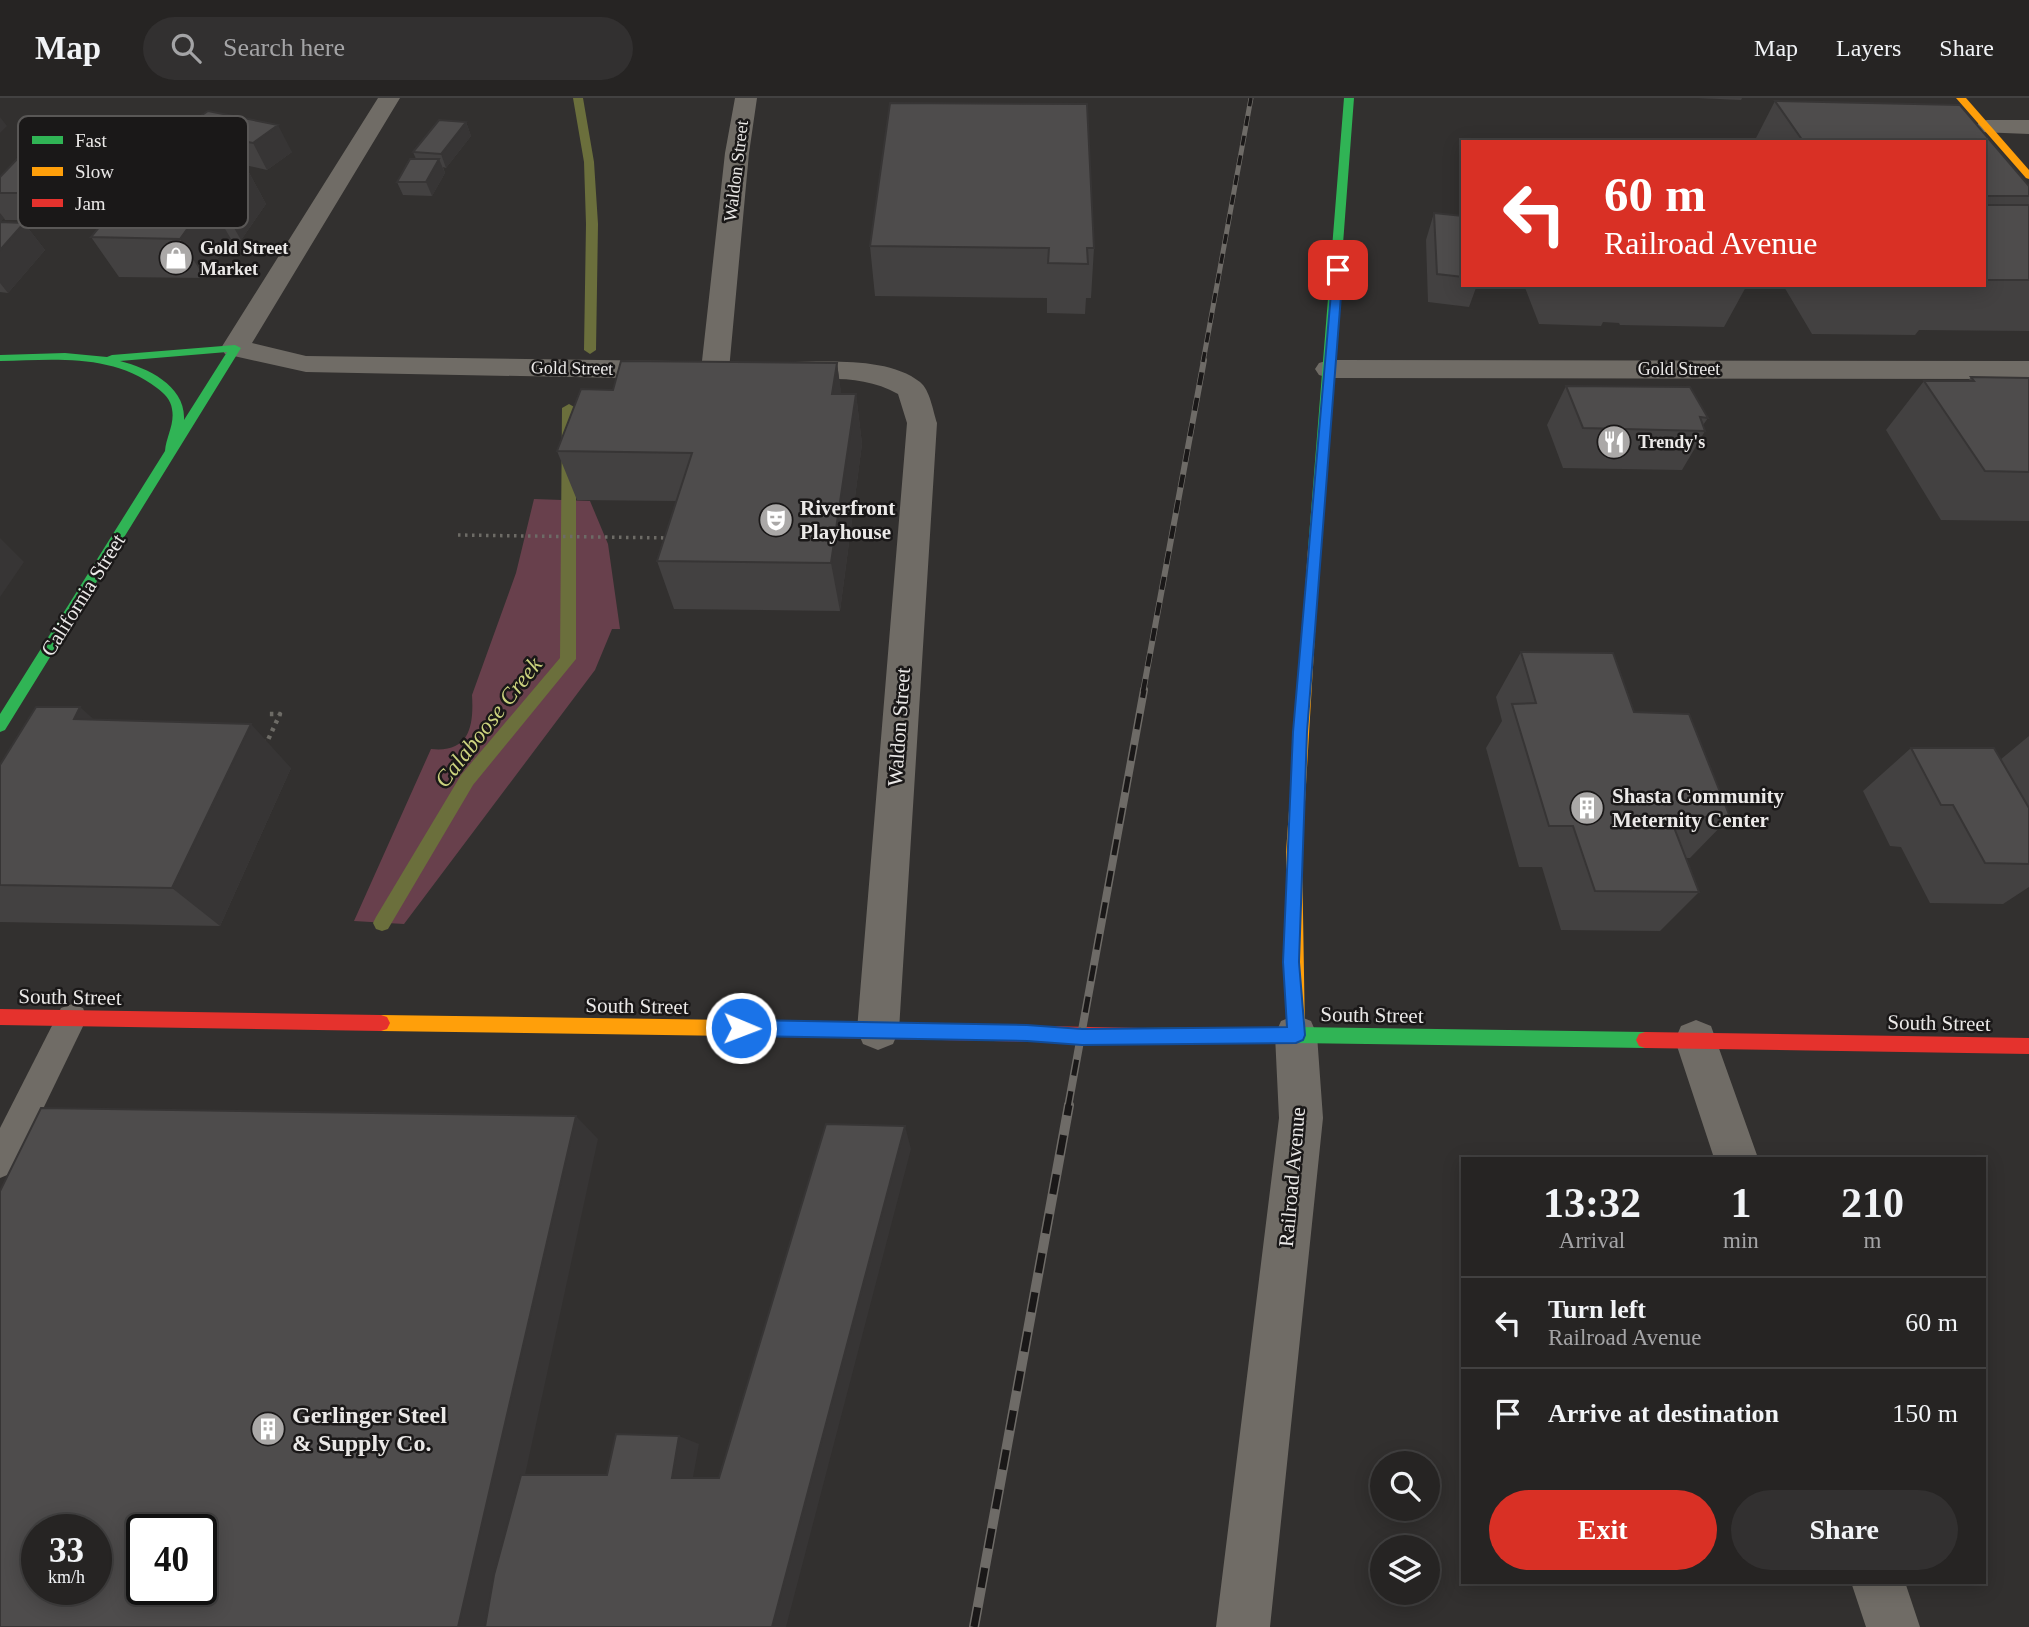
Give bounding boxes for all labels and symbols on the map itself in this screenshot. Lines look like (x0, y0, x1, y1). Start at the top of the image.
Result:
legend (18, 116, 248, 228)
street label: Waldon Street (720, 119, 752, 223)
text: Fast (75, 130, 107, 151)
text: Slow (75, 161, 114, 182)
text: Jam (75, 193, 106, 214)
place label: Gold Street Market (200, 238, 288, 279)
shop icon: Gold Street Market (157, 239, 195, 277)
pin (1308, 240, 1368, 300)
street label: Gold Street (531, 357, 613, 379)
street label: Gold Street (1638, 359, 1720, 379)
restaurant icon: Trendy's (1595, 423, 1633, 461)
place label: Trendy's (1638, 432, 1705, 452)
place label: Riverfront Playhouse (800, 496, 895, 544)
theatre icon: Riverfront Playhouse (757, 501, 795, 539)
street label: California Street (36, 529, 130, 660)
water label: Calaboose Creek (430, 652, 547, 792)
street label: Waldon Street (883, 667, 915, 787)
place label: Shasta Community Meternity Center (1612, 784, 1785, 832)
building icon: Shasta Community Meternity Center (1568, 789, 1606, 827)
street label: South Street (18, 984, 122, 1010)
position arrow (704, 991, 778, 1065)
street label: South Street (585, 993, 689, 1019)
street label: South Street (1320, 1002, 1424, 1028)
street label: South Street (1887, 1010, 1991, 1036)
street label: Railroad Avenue (1274, 1106, 1310, 1248)
place label: Gerlinger Steel & Supply Co. (292, 1402, 447, 1456)
building icon: Gerlinger Steel & Supply Co. (249, 1410, 287, 1448)
speed limit sign: 40 (126, 1514, 217, 1605)

